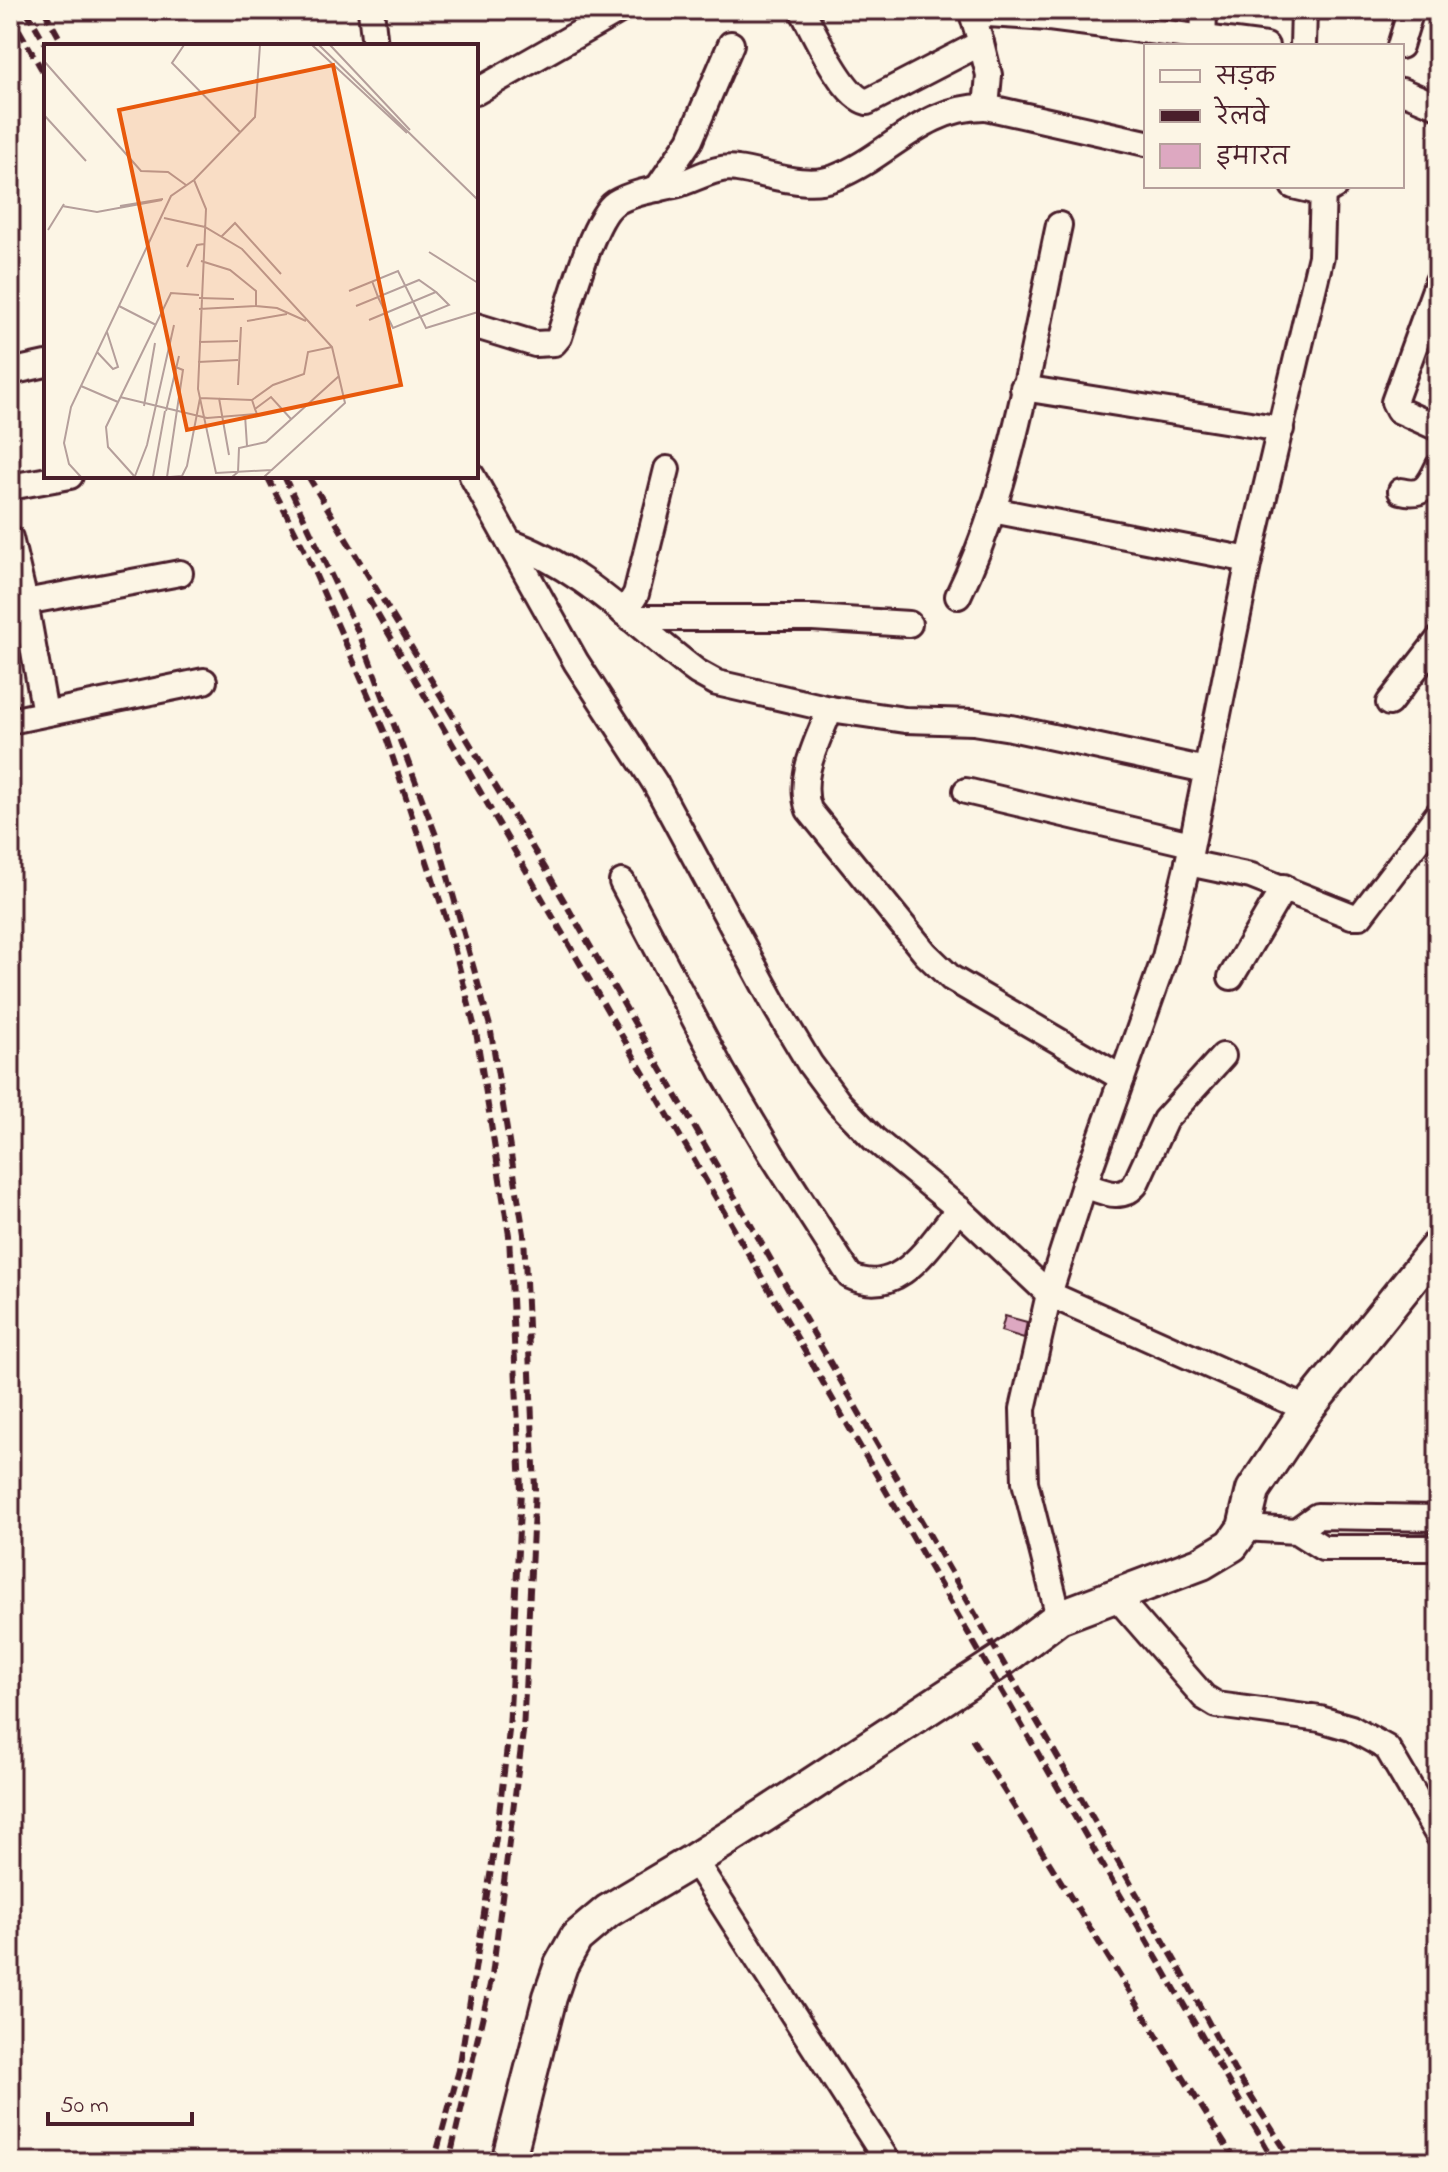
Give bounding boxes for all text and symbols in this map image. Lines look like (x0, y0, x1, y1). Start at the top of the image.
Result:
inset map (44, 44, 478, 478)
legend (1144, 44, 1404, 188)
text: सड़क (1214, 61, 1277, 96)
text: रेलवे (1213, 96, 1270, 136)
text: इमारत (1216, 141, 1291, 176)
scale bar (48, 2076, 192, 2126)
text: 50 m (60, 2089, 109, 2124)

